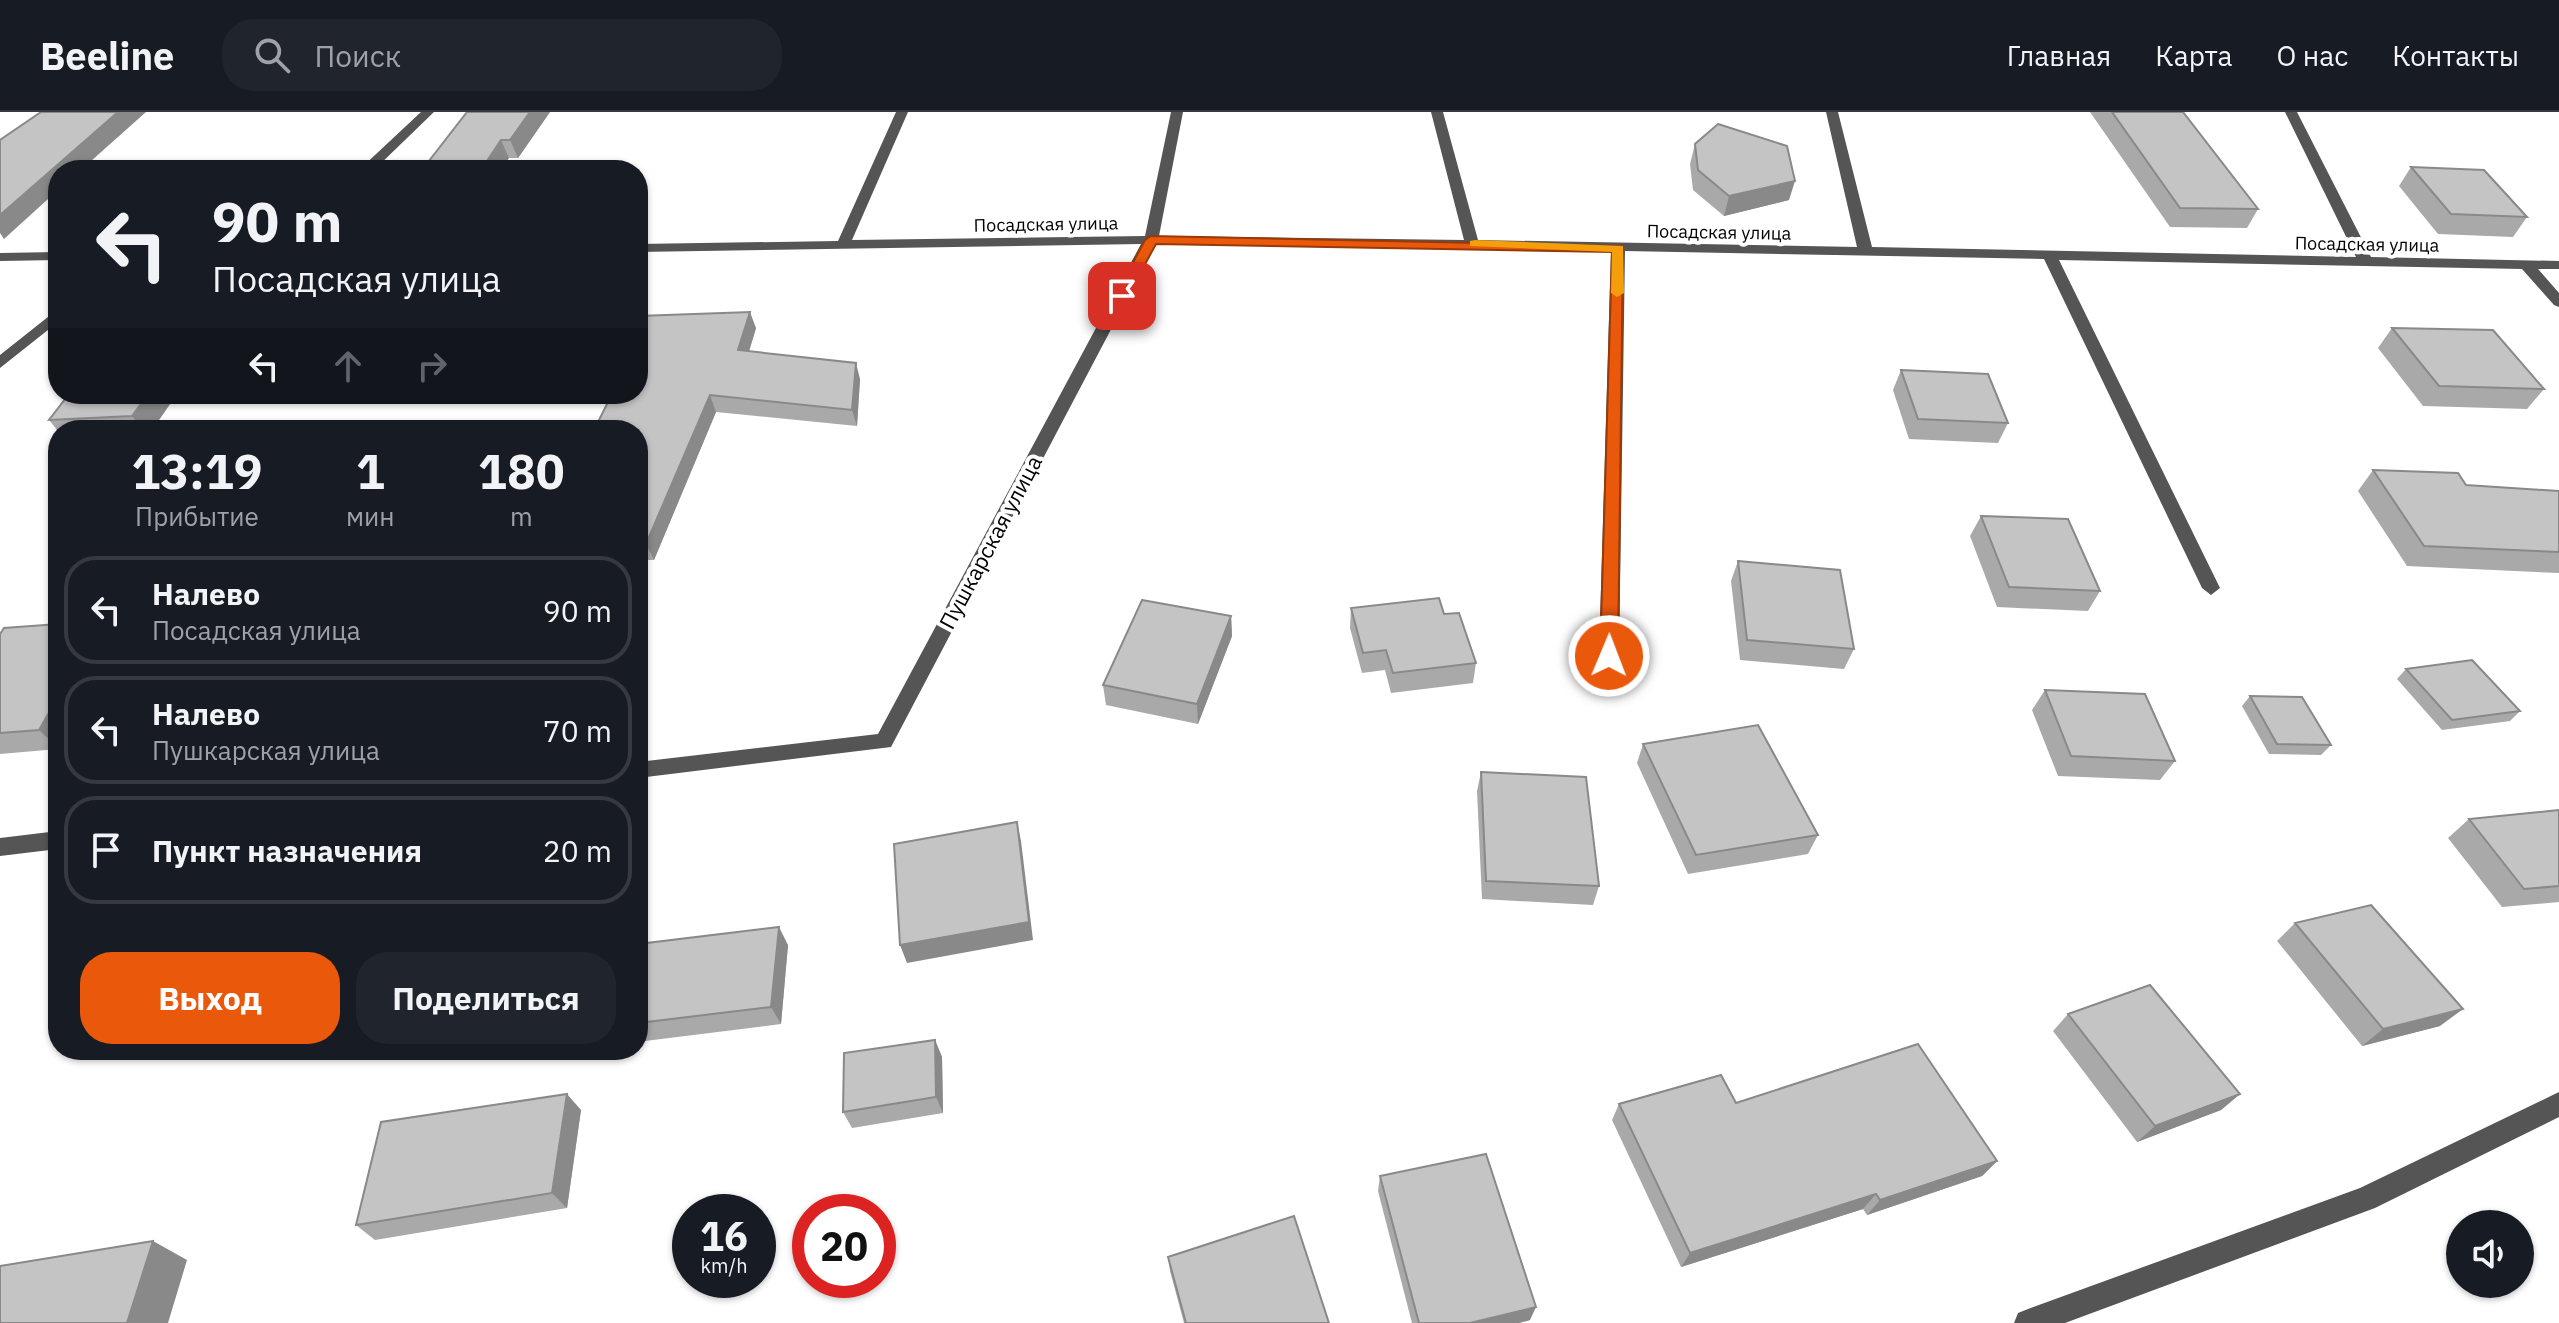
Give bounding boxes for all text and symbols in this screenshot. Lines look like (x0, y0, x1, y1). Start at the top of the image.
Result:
search box (222, 19, 782, 91)
text: Beeline (40, 31, 174, 80)
icon: search (250, 33, 294, 77)
text: Поиск (314, 36, 401, 75)
text: Главная (2007, 37, 2111, 74)
text: Карта (2155, 37, 2232, 74)
text: О нас (2276, 37, 2348, 74)
text: Контакты (2392, 37, 2519, 74)
text: 90 m (212, 185, 342, 257)
icon: left (80, 192, 184, 296)
street label: Посадская улица (974, 211, 1119, 237)
street label: Посадская улица (1647, 219, 1792, 245)
street label: Посадская улица (2295, 231, 2440, 257)
text: Посадская улица (212, 255, 501, 302)
pin (1088, 262, 1156, 330)
icon: arrive (1100, 274, 1144, 318)
icon: left (242, 344, 286, 388)
icon: ahead (326, 344, 370, 388)
icon: right (410, 344, 454, 388)
text: 13:19 (131, 440, 263, 502)
text: 1 (356, 440, 385, 502)
text: 180 (478, 440, 565, 502)
street label: Пушкарская улица (932, 450, 1048, 634)
text: Прибытие (135, 499, 259, 533)
text: мин (346, 499, 395, 533)
text: m (510, 499, 533, 533)
text: Налево (152, 574, 260, 613)
icon: left (84, 588, 128, 632)
text: 90 m (543, 591, 612, 630)
text: Посадская улица (152, 613, 361, 647)
position arrow (1567, 614, 1651, 698)
text: Налево (152, 694, 260, 733)
icon: left (84, 708, 128, 752)
text: 70 m (543, 711, 612, 750)
text: Пушкарская улица (152, 733, 380, 767)
icon: arrive (84, 828, 128, 872)
text: Пункт назначения (152, 831, 422, 870)
text: 20 m (543, 831, 612, 870)
button: Выход (80, 952, 340, 1044)
button: Поделиться (356, 952, 616, 1044)
speed limit sign: 20 (792, 1194, 896, 1298)
text: 16 (700, 1210, 748, 1262)
map controls (2446, 1210, 2534, 1298)
button: sound (2446, 1210, 2534, 1298)
text: km/h (700, 1252, 748, 1279)

